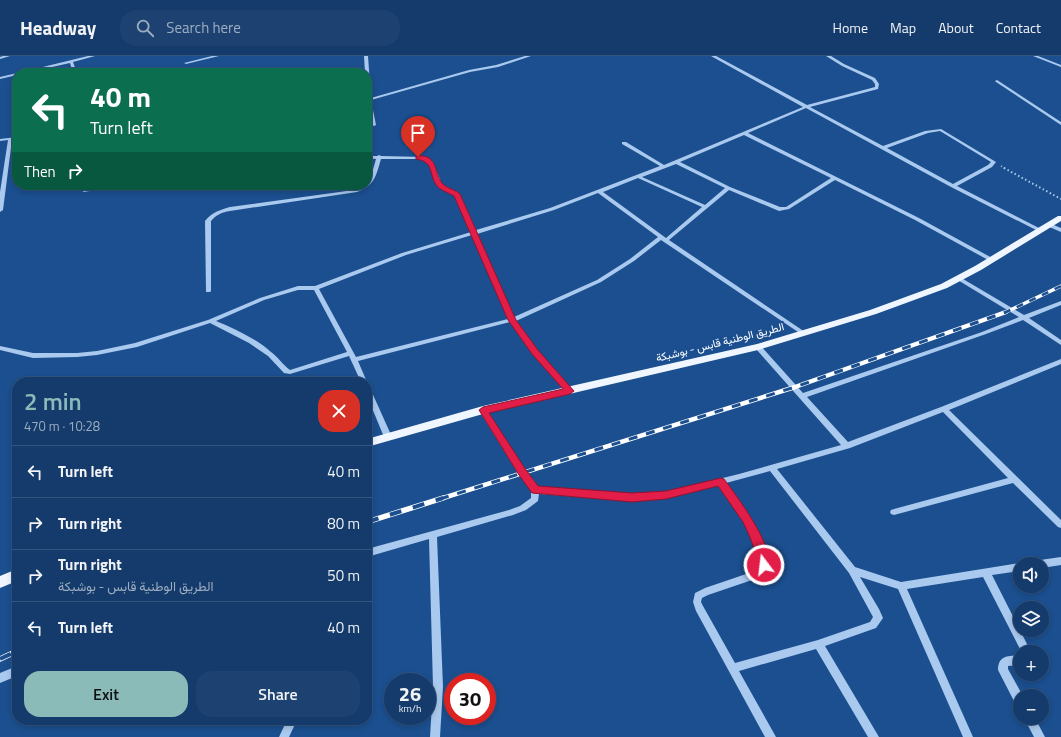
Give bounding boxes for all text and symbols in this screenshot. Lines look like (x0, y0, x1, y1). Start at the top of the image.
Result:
search box (120, 10, 400, 46)
text: Headway (20, 13, 96, 42)
text: Search here (166, 16, 241, 39)
icon: search (134, 17, 156, 39)
text: Home (833, 17, 868, 38)
text: Map (890, 17, 916, 38)
text: About (938, 17, 974, 38)
text: Contact (996, 17, 1041, 38)
text: 40 m (90, 75, 151, 118)
icon: left (24, 84, 76, 136)
text: Turn left (90, 114, 153, 141)
pin (401, 116, 435, 157)
icon: arrive (407, 122, 429, 144)
text: Then (24, 160, 56, 183)
icon: right (64, 160, 86, 182)
street label: الطريق الوطنية قابس - بوشبكة (654, 318, 786, 366)
text: 2 min (24, 383, 82, 419)
button: close (318, 390, 360, 432)
text: 470 m · 10:28 (24, 416, 100, 436)
text: Turn left (58, 460, 113, 483)
text: 40 m (327, 460, 360, 483)
icon: left (24, 461, 46, 483)
text: Turn right (58, 512, 122, 535)
text: 80 m (327, 512, 360, 535)
icon: right (24, 513, 46, 535)
position arrow (743, 544, 785, 586)
text: Turn right (58, 553, 122, 576)
map controls (1013, 557, 1049, 725)
button: sound (1013, 557, 1049, 593)
text: 50 m (327, 564, 360, 587)
icon: right (24, 565, 46, 587)
text: الطريق الوطنية قابس - بوشبكة (58, 576, 214, 596)
button: layers (1013, 601, 1049, 637)
text: Turn left (58, 616, 113, 639)
text: 40 m (327, 616, 360, 639)
icon: left (24, 617, 46, 639)
button: + (1013, 645, 1049, 681)
button: Exit (24, 671, 188, 717)
button: Share (196, 671, 360, 717)
speed limit sign: 30 (444, 673, 496, 725)
text: 26 (399, 678, 421, 709)
button: − (1013, 689, 1049, 725)
text: km/h (399, 701, 421, 716)

